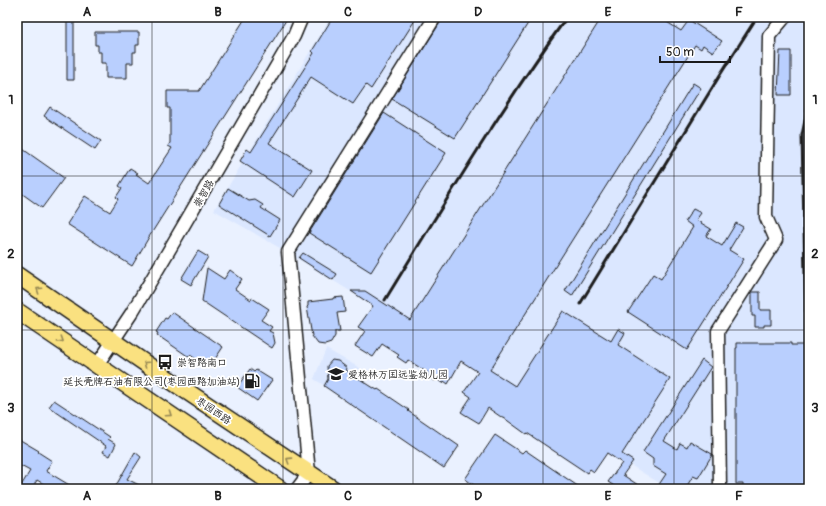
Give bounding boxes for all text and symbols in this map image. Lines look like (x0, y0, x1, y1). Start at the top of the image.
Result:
text: A (83, 4, 92, 20)
text: B (214, 4, 222, 20)
text: C (344, 4, 352, 20)
text: D (474, 4, 482, 20)
text: E (605, 4, 612, 20)
text: F (735, 4, 743, 20)
scale bar (660, 38, 730, 64)
text: 50 m (666, 45, 694, 60)
text: 1 (8, 92, 14, 108)
text: 1 (812, 92, 818, 108)
street label: 崇智路 (191, 178, 217, 209)
text: 2 (7, 246, 15, 262)
text: 2 (811, 246, 819, 262)
one-way arrow (36, 288, 43, 295)
one-way arrow (57, 336, 64, 343)
bus stop icon: 崇智路南口 (156, 353, 174, 371)
place label: 崇智路南口 (177, 357, 227, 369)
one-way arrow (144, 362, 151, 369)
school or university icon: 爱格林万国远鉴幼儿园 (327, 365, 345, 383)
place label: 爱格林万国远鉴幼儿园 (348, 369, 448, 381)
fuel station icon: 延长壳牌石油有限公司(枣园西路加油站) (243, 372, 261, 390)
place label: 延长壳牌石油有限公司(枣园西路加油站) (63, 376, 240, 388)
street label: 枣园西路 (194, 395, 233, 427)
text: 3 (7, 400, 15, 416)
text: 3 (811, 400, 819, 416)
one-way arrow (164, 409, 171, 416)
one-way arrow (287, 457, 294, 464)
text: A (83, 488, 92, 504)
text: B (214, 488, 222, 504)
text: C (344, 488, 352, 504)
text: D (474, 488, 482, 504)
text: E (605, 488, 612, 504)
text: F (735, 488, 743, 504)

